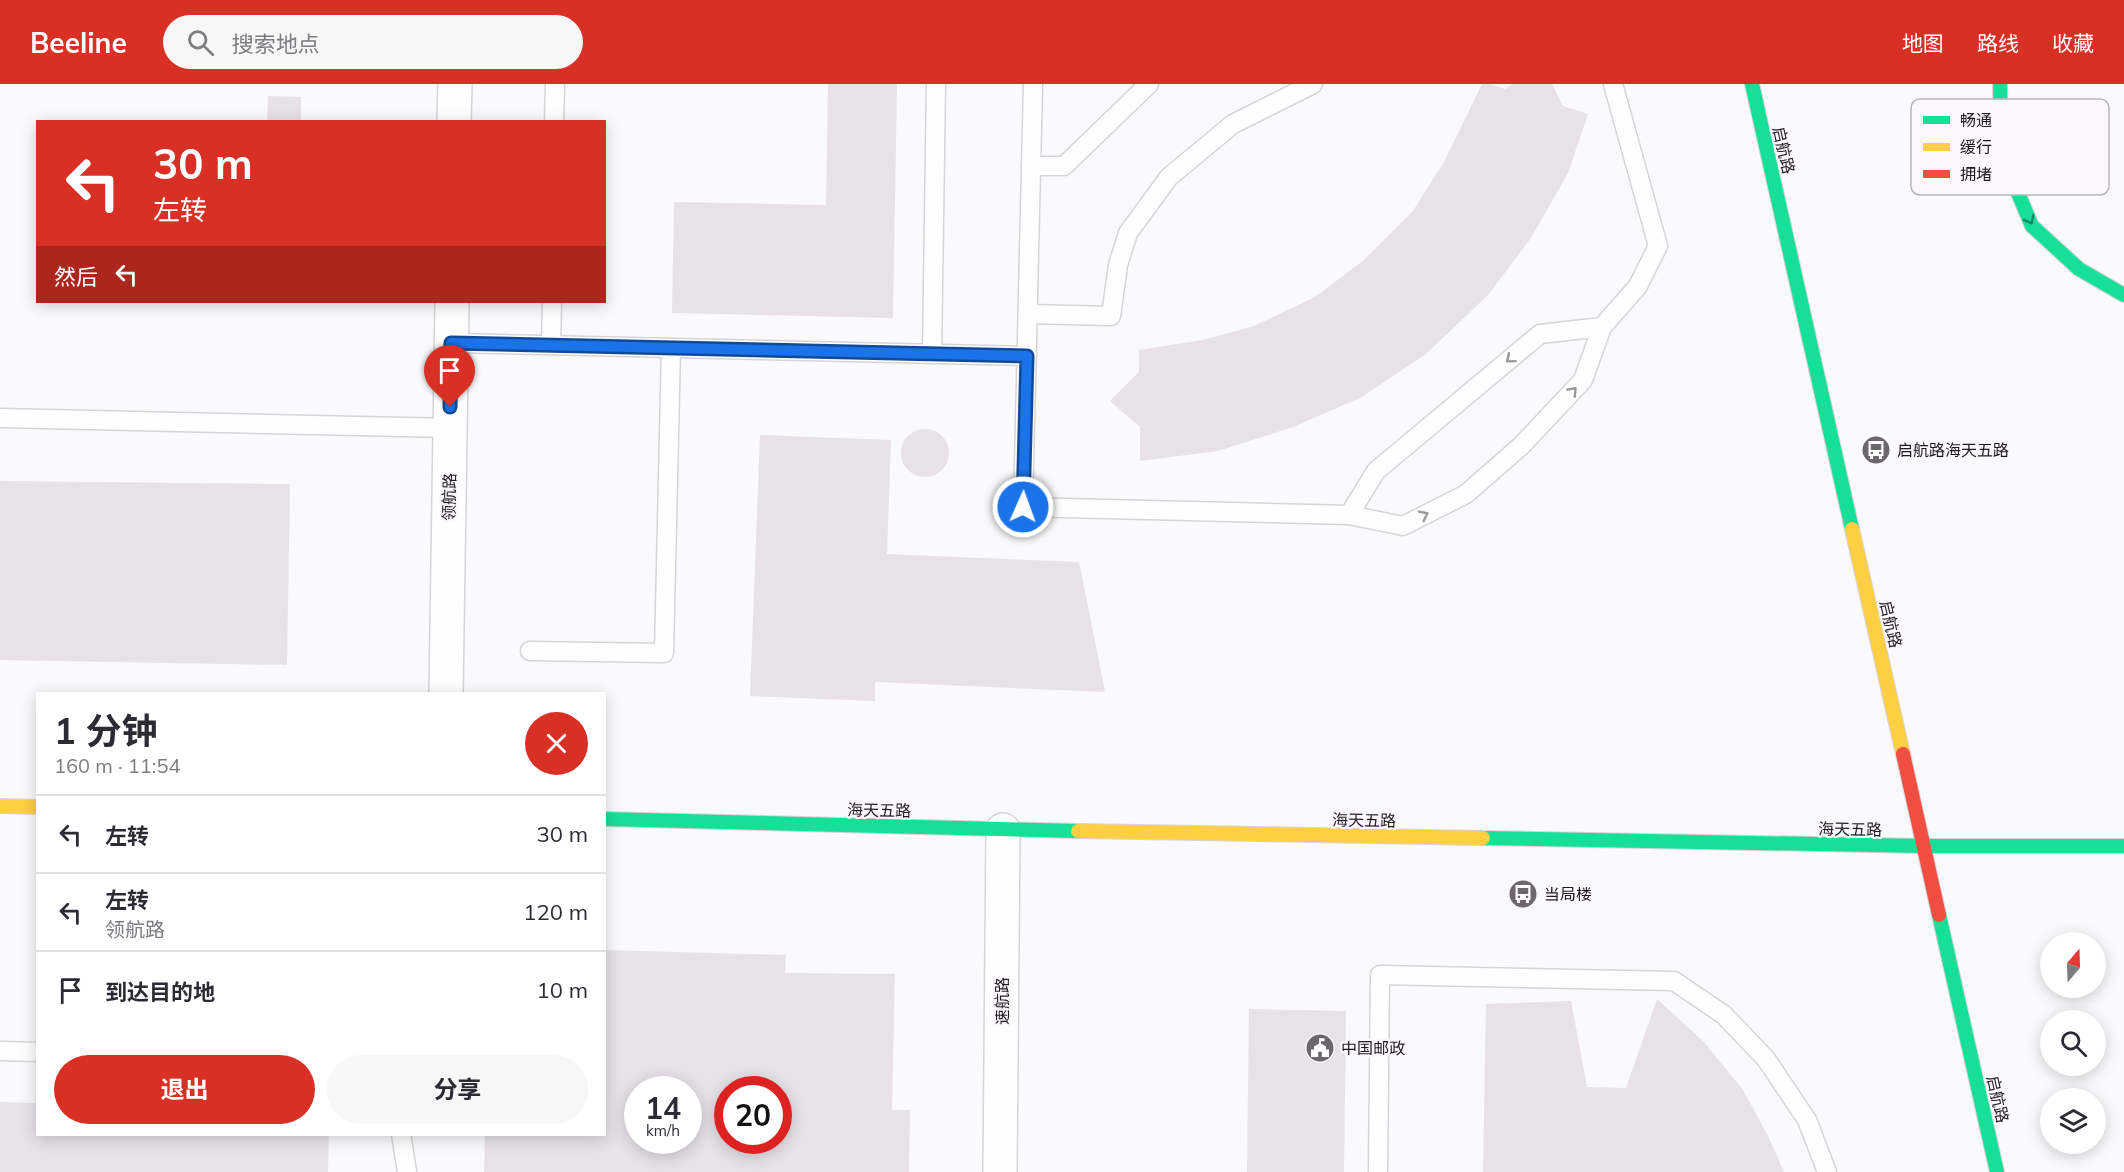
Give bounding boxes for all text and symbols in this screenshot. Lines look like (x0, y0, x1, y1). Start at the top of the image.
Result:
search box (163, 15, 583, 69)
text: Beeline (30, 25, 127, 60)
icon: search (184, 26, 217, 59)
text: 搜索地点 (232, 30, 320, 58)
text: 地图 (1902, 30, 1944, 56)
text: 路线 (1977, 30, 2019, 56)
text: 收藏 (2052, 30, 2094, 56)
legend (1911, 99, 2109, 195)
text: 畅通 (1960, 110, 1992, 130)
street label: 启航路 (1769, 124, 1799, 176)
text: 30 m (153, 137, 253, 190)
text: 缓行 (1960, 137, 1992, 157)
icon: left (54, 144, 132, 222)
text: 拥堵 (1960, 164, 1992, 184)
text: 左转 (153, 193, 207, 227)
one-way arrow (2023, 214, 2034, 224)
icon: left (110, 258, 143, 291)
text: 然后 (54, 263, 98, 291)
pin (424, 345, 475, 407)
one-way arrow (1506, 351, 1517, 362)
icon: arrive (433, 354, 466, 387)
one-way arrow (1566, 388, 1577, 398)
bus stop icon: 启航路海天五路 (1860, 434, 1892, 466)
place label: 启航路海天五路 (1897, 440, 2009, 460)
street label: 领航路 (439, 473, 459, 521)
position arrow (991, 475, 1055, 539)
one-way arrow (1418, 511, 1429, 522)
street label: 启航路 (1876, 598, 1906, 650)
text: 1 分钟 (54, 708, 157, 753)
button: close (525, 712, 588, 775)
text: 160 m · 11:54 (54, 753, 180, 778)
street label: 海天五路 (847, 799, 911, 821)
street label: 海天五路 (1332, 809, 1396, 831)
icon: left (54, 818, 87, 851)
street label: 海天五路 (1818, 818, 1882, 840)
text: 30 m (537, 820, 588, 848)
text: 左转 (105, 822, 149, 850)
bus stop icon: 当局楼 (1507, 878, 1539, 910)
place label: 当局楼 (1544, 884, 1592, 904)
text: 左转 (105, 886, 149, 914)
icon: left (54, 896, 87, 929)
text: 120 m (523, 898, 588, 926)
text: 领航路 (105, 917, 165, 942)
north arrow (2040, 932, 2106, 998)
map controls (2040, 932, 2106, 1154)
icon: arrive (54, 974, 87, 1007)
text: 10 m (537, 976, 588, 1004)
street label: 速航路 (992, 977, 1012, 1025)
text: 到达目的地 (105, 978, 215, 1006)
button: search (2040, 1010, 2106, 1076)
public building icon: 中国邮政 (1304, 1032, 1336, 1064)
place label: 中国邮政 (1341, 1038, 1405, 1058)
button: 退出 (54, 1055, 315, 1124)
button: 分享 (327, 1055, 588, 1124)
street label: 启航路 (1983, 1073, 2013, 1125)
speed limit sign: 20 (714, 1076, 792, 1154)
button: layers (2040, 1088, 2106, 1154)
text: 14 (645, 1089, 681, 1127)
text: km/h (646, 1121, 680, 1140)

